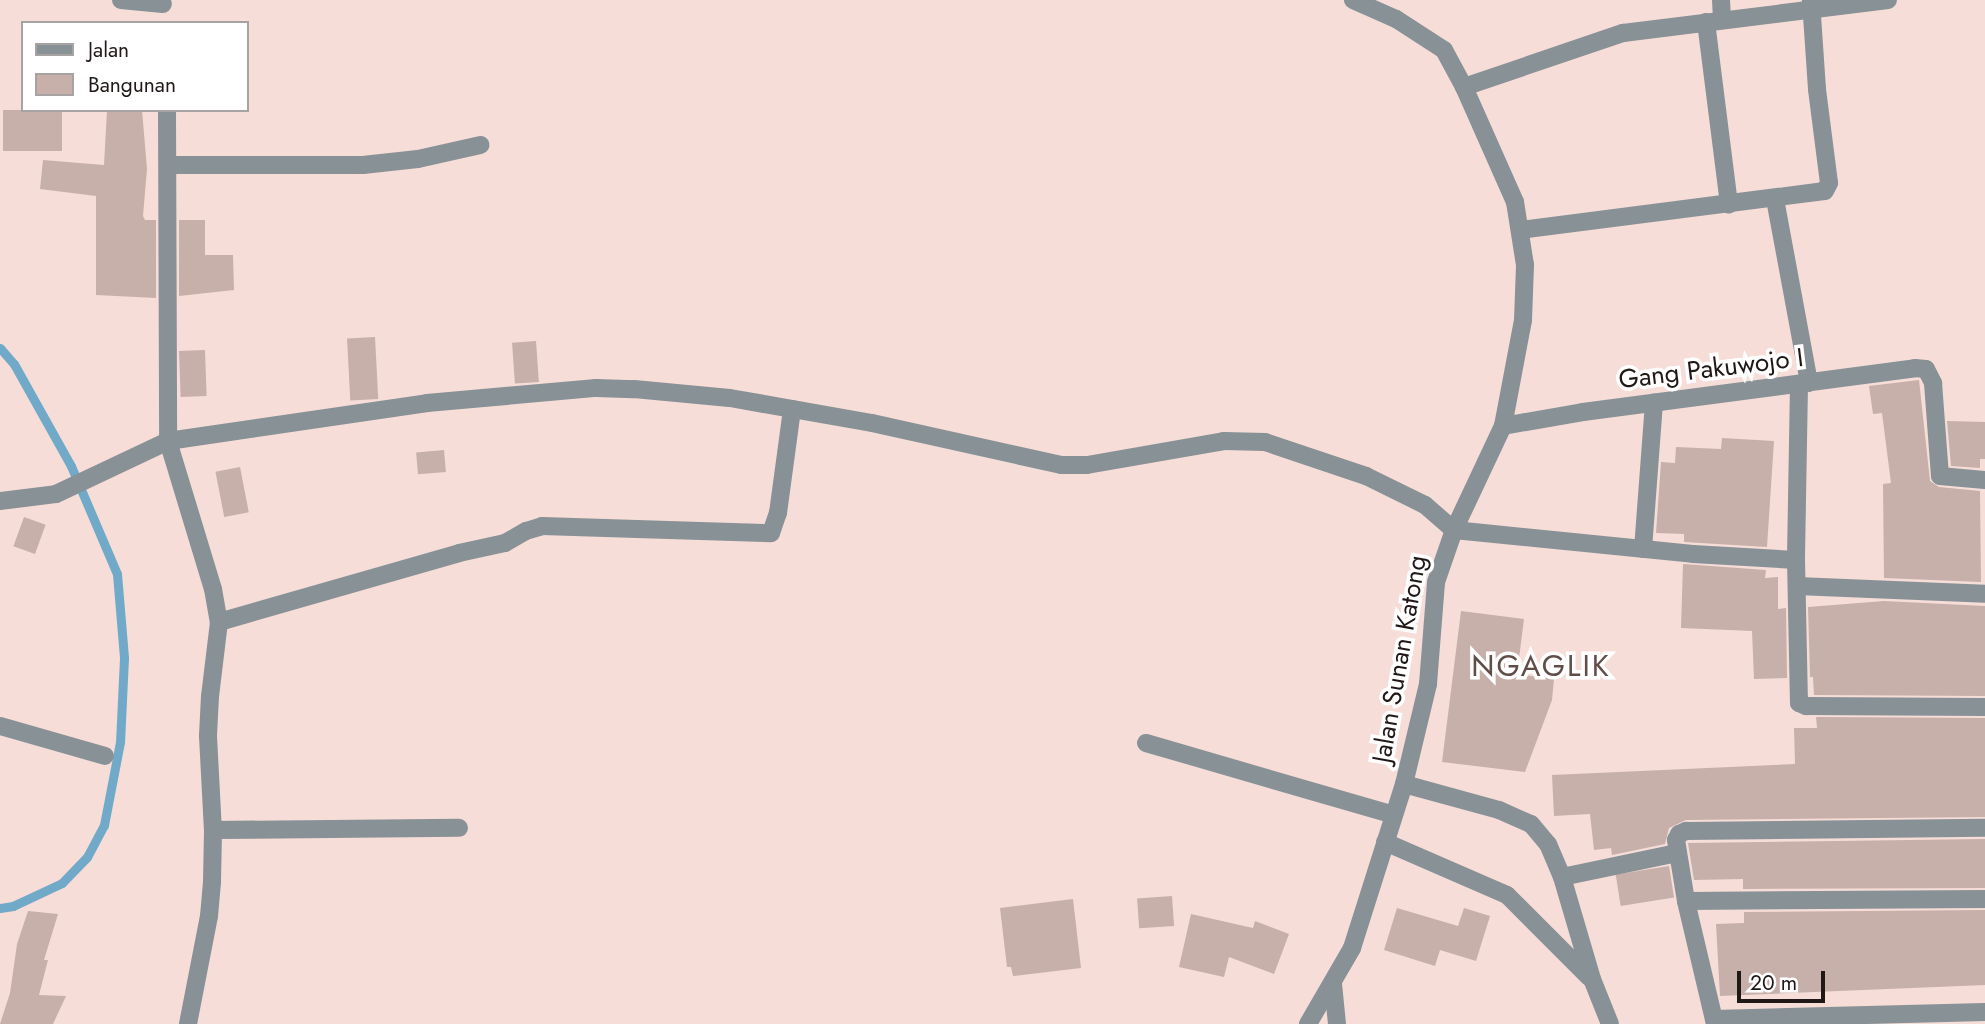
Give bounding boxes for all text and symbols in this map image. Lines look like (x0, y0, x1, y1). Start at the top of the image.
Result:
legend (21, 21, 248, 112)
text: Jalan (88, 35, 129, 65)
text: Bangunan (88, 70, 176, 100)
street label: Gang Pakuwojo I (1617, 342, 1805, 396)
street label: Jalan Sunan Katong (1366, 553, 1434, 765)
district label: NGAGLIK (1472, 648, 1610, 684)
scale bar (1740, 958, 1828, 1002)
text: 20 m (1750, 968, 1797, 998)

